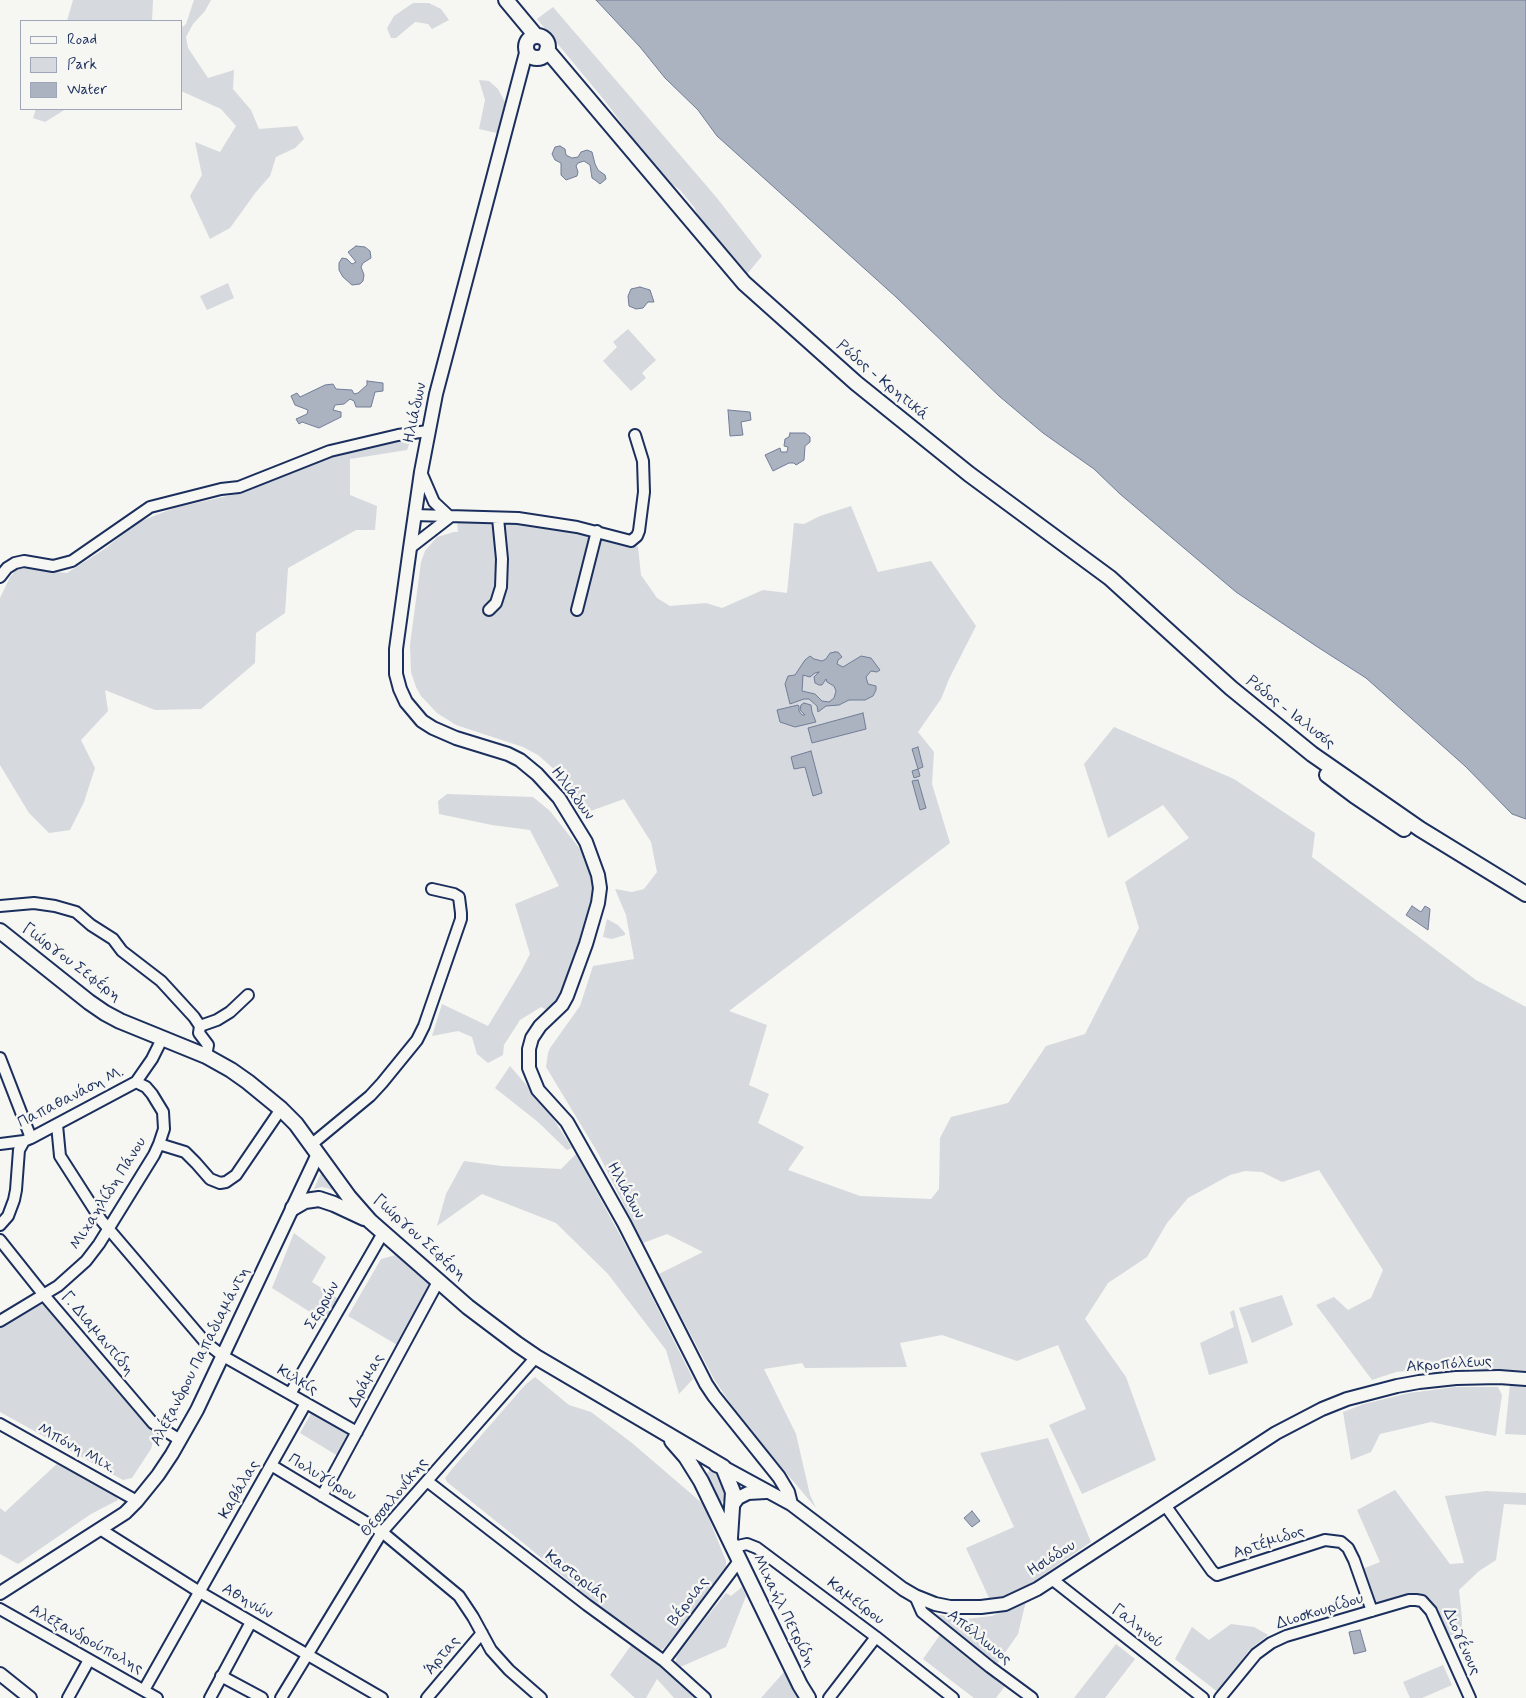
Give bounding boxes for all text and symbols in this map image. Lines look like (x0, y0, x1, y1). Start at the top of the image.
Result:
legend (20, 20, 182, 110)
text: Road (67, 30, 97, 50)
text: Park (67, 55, 97, 75)
text: Water (67, 80, 107, 100)
street label: Ρόδος - Κρητικά (832, 337, 932, 425)
street label: Ηλιάδων (400, 381, 432, 445)
street label: Ρόδος - Ιαλυσός (1242, 672, 1338, 754)
street label: Ηλιάδων (546, 764, 598, 824)
street label: Γιώργου Σεφέρη (18, 920, 124, 1006)
street label: Παπαθανάση Μ. (15, 1063, 127, 1133)
street label: Μιχαηλίδη Πάνου (67, 1134, 151, 1254)
street label: Ηλιάδων (602, 1160, 648, 1222)
street label: Γιώργου Σεφέρη (368, 1191, 470, 1285)
street label: Αλέξανδρου Παπαδιαμάντη (147, 1264, 255, 1450)
street label: Σερρών (302, 1278, 344, 1334)
street label: Γ. Διαμαντίδη (56, 1288, 138, 1380)
street label: Δράμας (345, 1351, 389, 1411)
street label: Ακροπόλεως (1406, 1352, 1492, 1378)
street label: Κιλκίς (273, 1362, 321, 1400)
street label: Μπόνη Μιχ. (34, 1420, 118, 1478)
street label: Πολυγύρου (284, 1450, 360, 1506)
street label: Θεσσαλονίκης (357, 1454, 433, 1542)
street label: Καβάλας (215, 1457, 265, 1523)
street label: Αρτέμιδος (1231, 1522, 1307, 1564)
street label: Ησιόδου (1024, 1536, 1080, 1582)
street label: Καστοριάς (541, 1547, 611, 1607)
street label: Μιχαήλ Πετρίδη (748, 1552, 818, 1670)
street label: Βέροιας (664, 1574, 714, 1630)
street label: Καμείρου (823, 1574, 887, 1630)
street label: Αθηνών (218, 1580, 276, 1624)
street label: Διοσκουρίδου (1274, 1590, 1366, 1634)
street label: Αλεξανδρούπολης (26, 1601, 146, 1679)
street label: Γαληνού (1107, 1601, 1167, 1653)
street label: Απόλλωνος (943, 1606, 1015, 1670)
street label: Διογένους (1438, 1606, 1484, 1678)
street label: Άρτας (421, 1633, 465, 1679)

